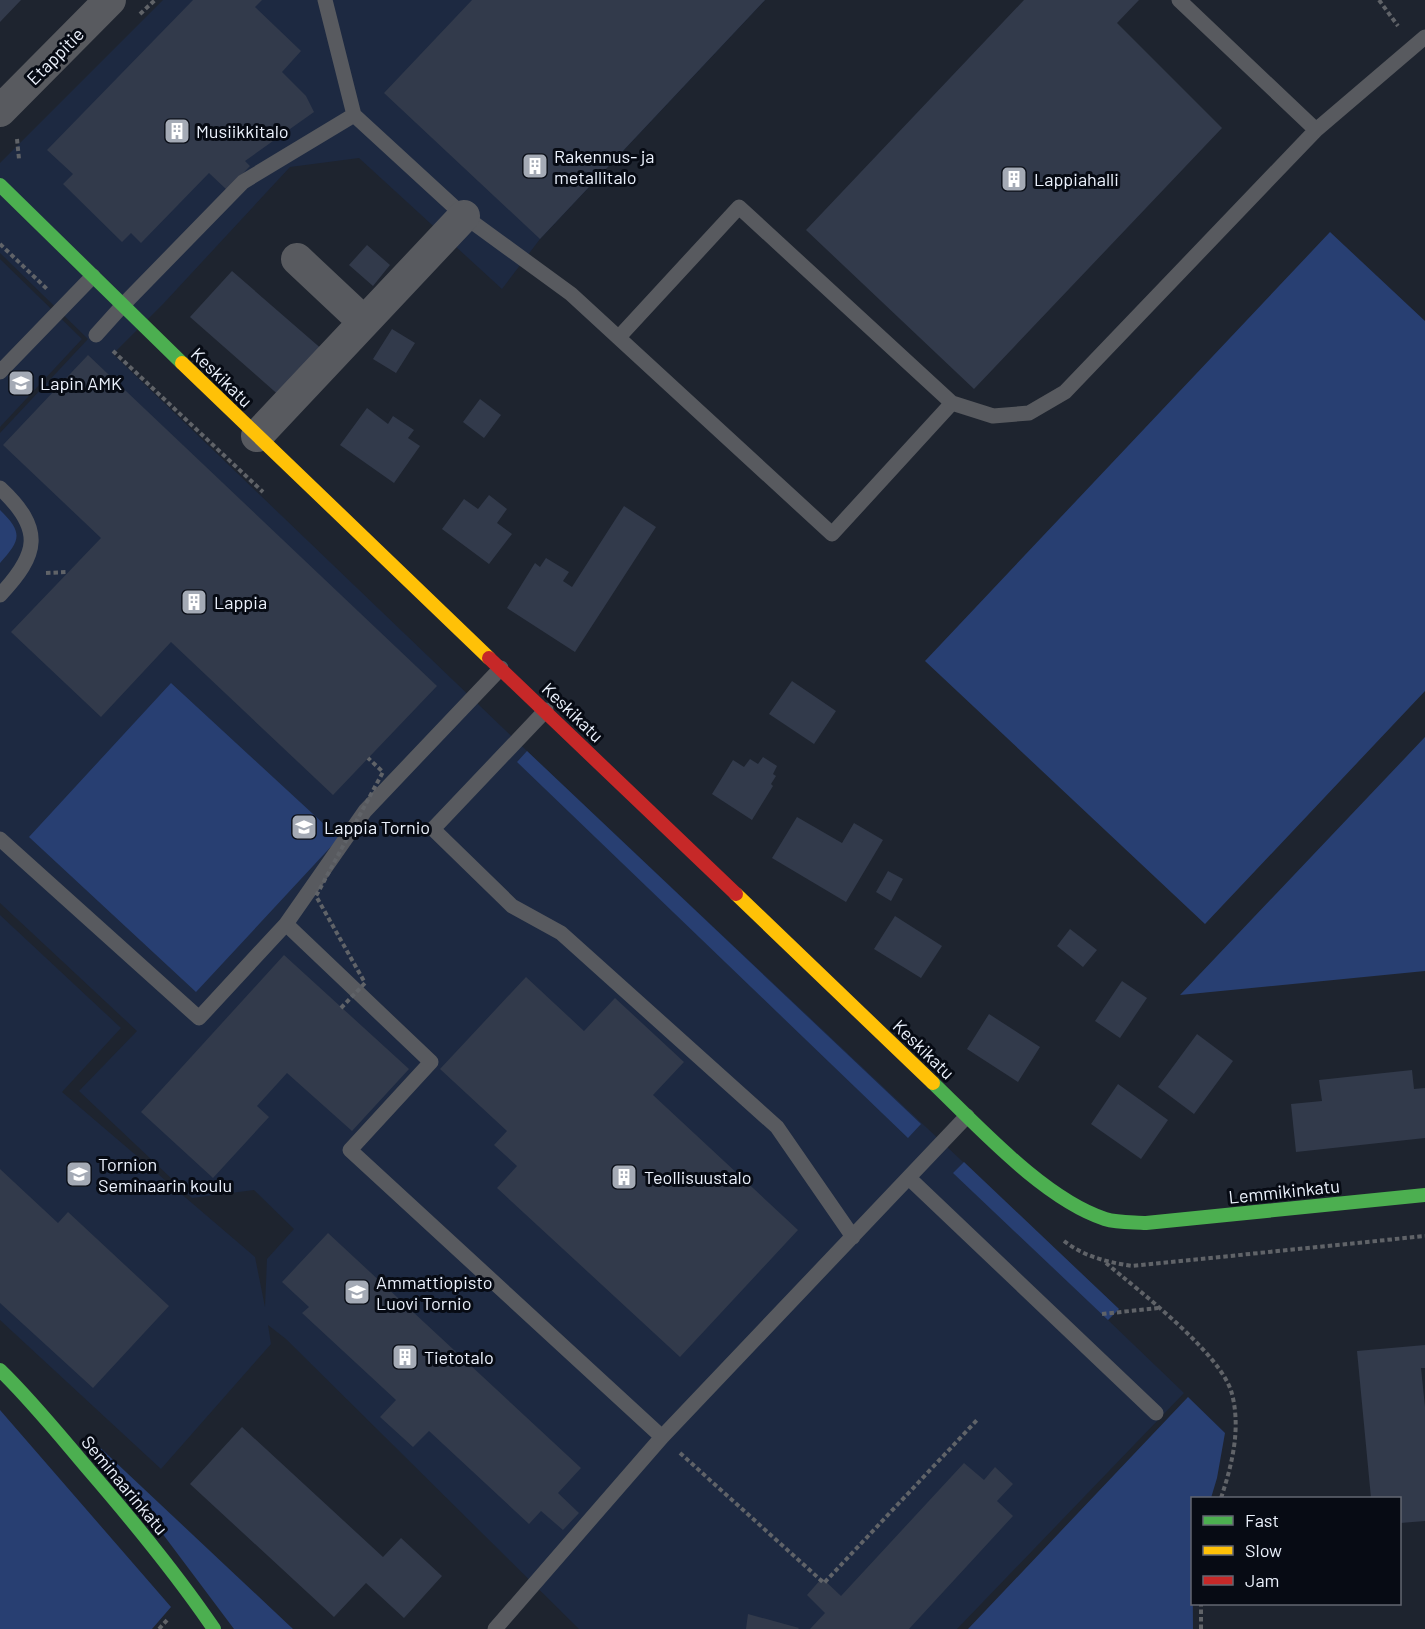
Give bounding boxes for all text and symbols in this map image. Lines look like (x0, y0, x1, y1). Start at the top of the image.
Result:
street label: Etappitie (22, 23, 88, 89)
building icon: Musiikkitalo (162, 116, 192, 146)
place label: Musiikkitalo (196, 120, 289, 142)
place label: Rakennus- ja metallitalo (554, 145, 655, 188)
building icon: Rakennus- ja metallitalo (520, 151, 550, 181)
building icon: Lappiahalli (999, 164, 1029, 194)
place label: Lappiahalli (1034, 168, 1119, 190)
street label: Keskikatu (187, 342, 257, 412)
school or university icon: Lapin AMK (6, 368, 36, 398)
place label: Lapin AMK (40, 372, 122, 394)
building icon: Lappia (179, 587, 209, 617)
place label: Lappia (214, 591, 267, 613)
street label: Keskikatu (538, 677, 608, 747)
school or university icon: Lappia Tornio (289, 812, 319, 842)
place label: Lappia Tornio (324, 816, 430, 838)
street label: Keskikatu (889, 1014, 959, 1084)
place label: Tornion Seminaarin koulu (98, 1153, 232, 1196)
school or university icon: Tornion Seminaarin koulu (64, 1159, 94, 1189)
building icon: Teollisuustalo (609, 1162, 639, 1192)
place label: Teollisuustalo (644, 1166, 752, 1188)
street label: Lemmikinkatu (1227, 1174, 1341, 1208)
place label: Ammattiopisto Luovi Tornio (376, 1271, 493, 1314)
school or university icon: Ammattiopisto Luovi Tornio (342, 1277, 372, 1307)
building icon: Tietotalo (390, 1342, 420, 1372)
place label: Tietotalo (424, 1346, 494, 1368)
street label: Seminaarinkatu (77, 1431, 173, 1539)
legend (1191, 1497, 1401, 1605)
text: Fast (1245, 1509, 1279, 1531)
text: Slow (1245, 1539, 1282, 1561)
text: Jam (1245, 1569, 1279, 1591)

